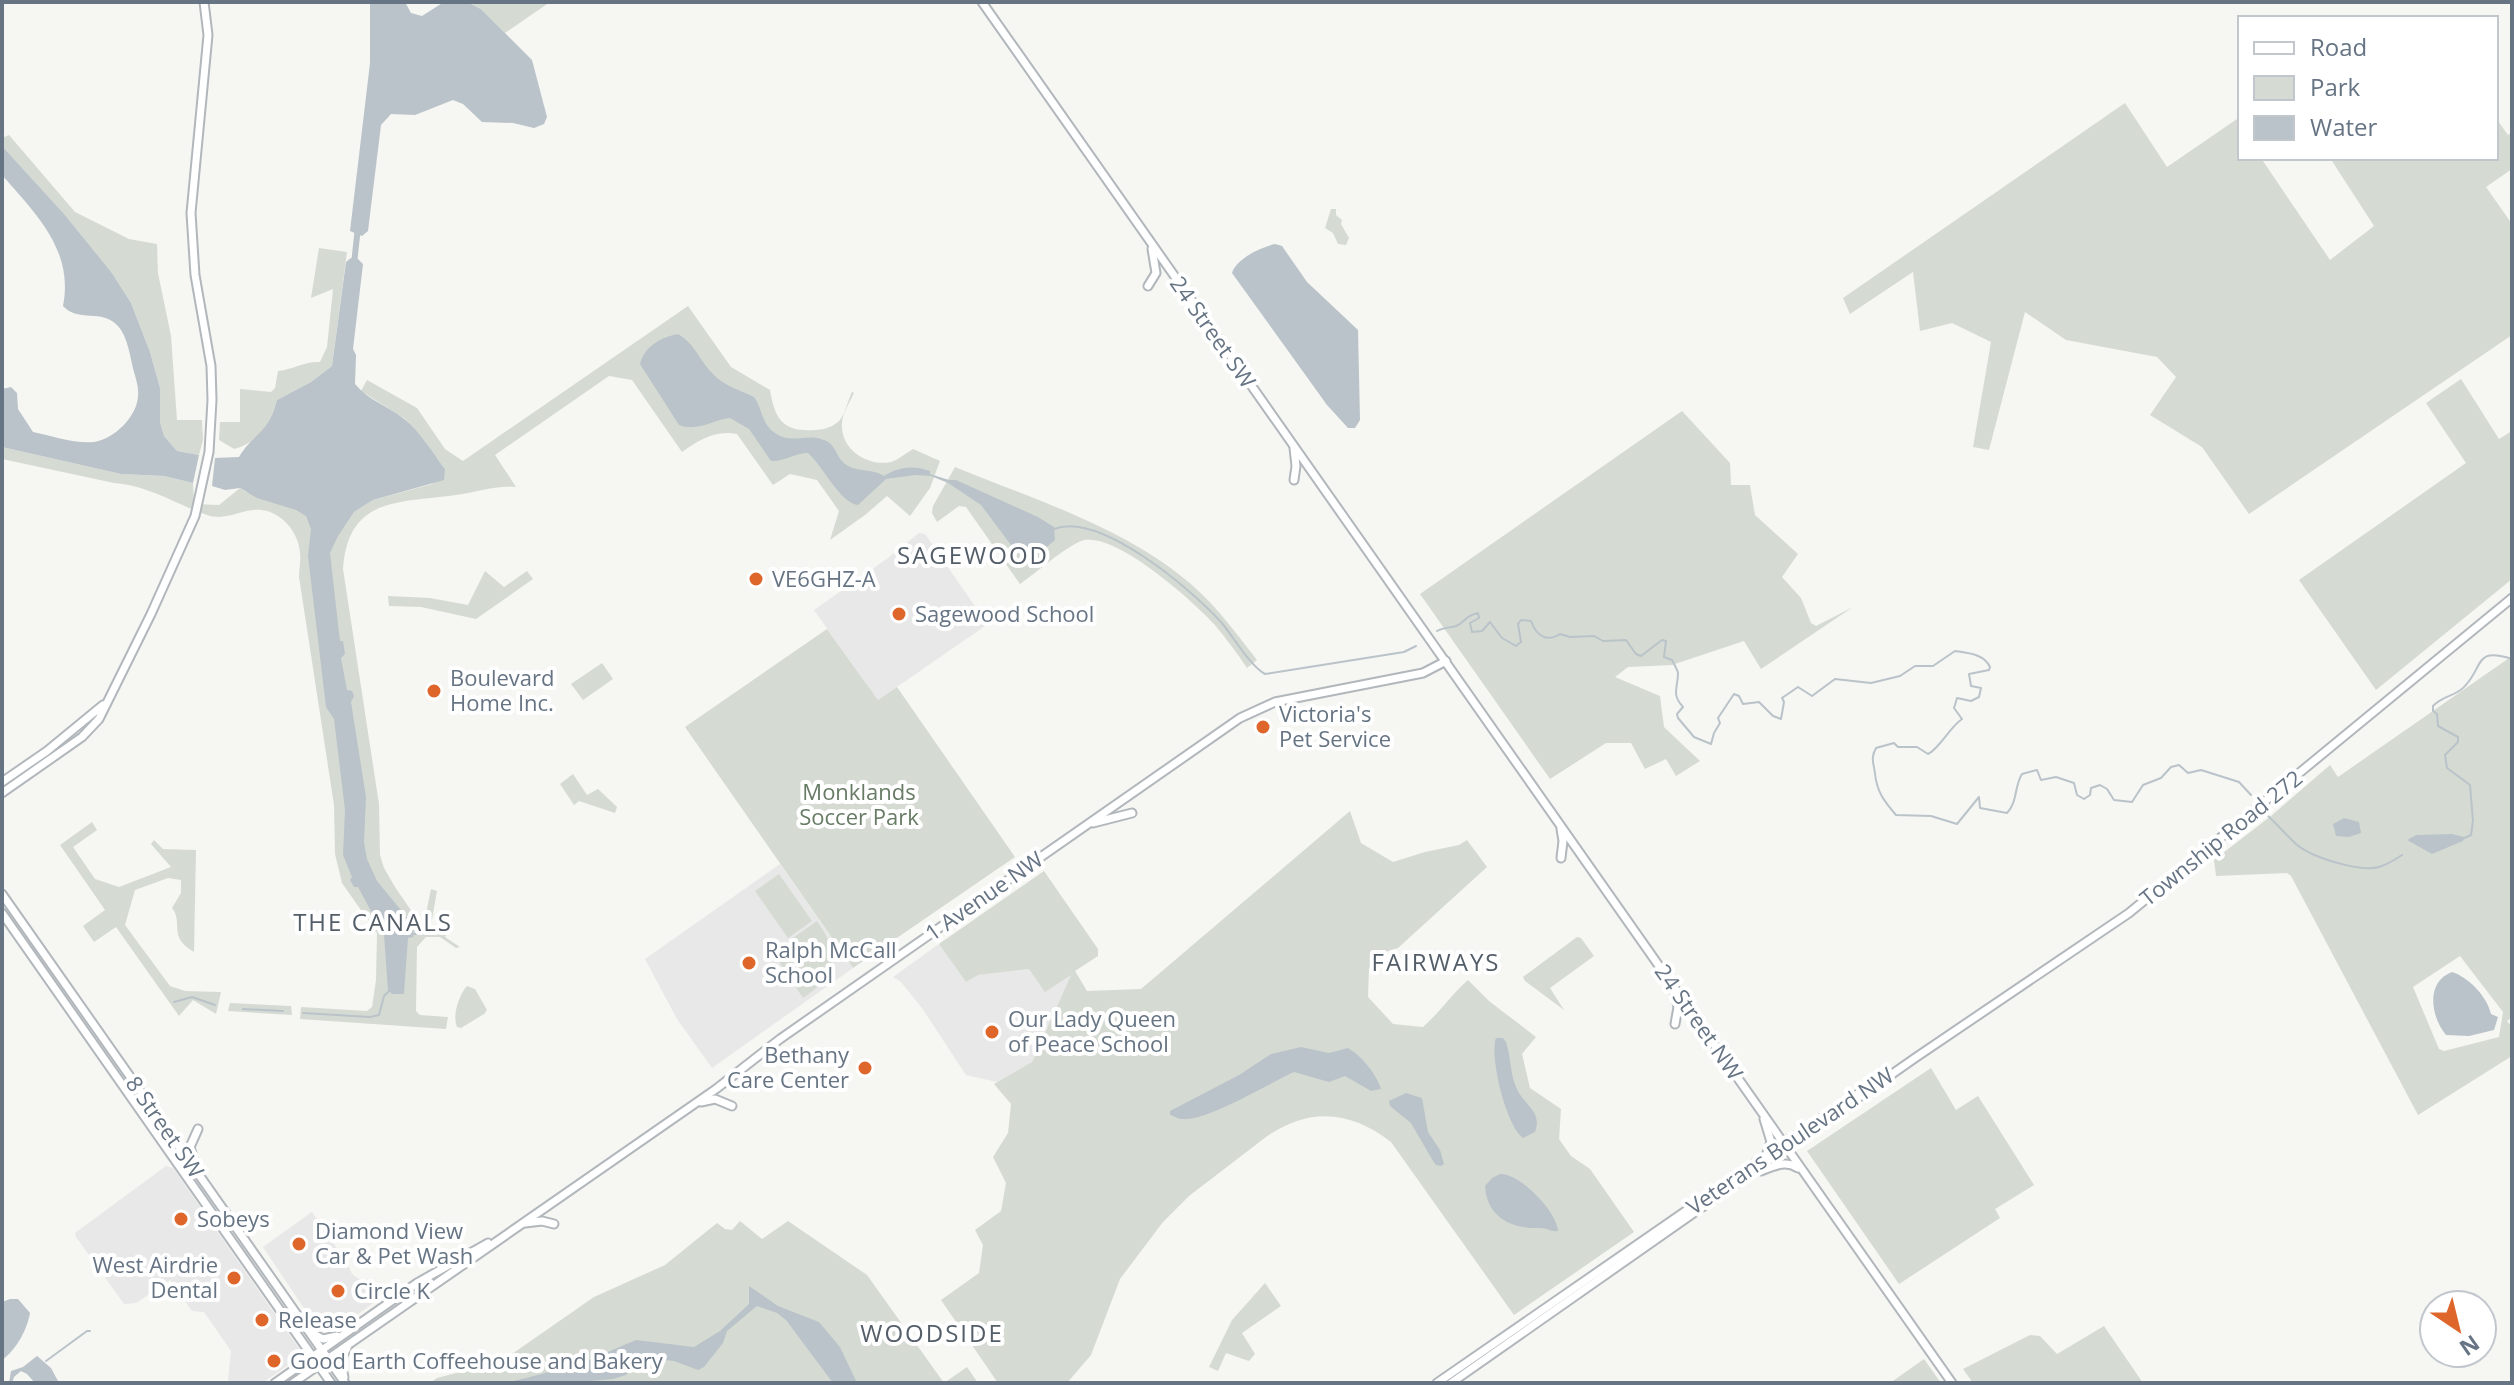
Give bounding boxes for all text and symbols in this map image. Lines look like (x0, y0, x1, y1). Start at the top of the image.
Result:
legend (2238, 16, 2498, 160)
text: Road (2310, 30, 2367, 63)
text: Park (2310, 70, 2361, 103)
text: Water (2310, 110, 2378, 143)
street label: 24 Street SW (1164, 269, 1264, 393)
district label: SAGEWOOD (897, 538, 1049, 571)
place label: VE6GHZ-A (772, 563, 876, 593)
marker: VE6GHZ-A (747, 570, 765, 588)
place label: Sagewood School (915, 598, 1094, 628)
marker: Sagewood School (890, 605, 908, 623)
place label: Boulevard Home Inc. (450, 662, 555, 717)
marker: Boulevard Home Inc. (425, 682, 443, 700)
place label: Victoria's Pet Service (1279, 698, 1391, 753)
marker: Victoria's Pet Service (1254, 718, 1272, 736)
street label: Township Road 272 (2133, 762, 2308, 912)
park label: Monklands Soccer Park (799, 776, 919, 831)
street label: 1 Avenue NW (919, 843, 1048, 947)
district label: THE CANALS (293, 905, 453, 938)
place label: Ralph McCall School (765, 934, 897, 989)
district label: FAIRWAYS (1372, 945, 1501, 978)
marker: Ralph McCall School (740, 954, 758, 972)
street label: 24 Street NW (1649, 958, 1751, 1085)
place label: Our Lady Queen of Peace School (1008, 1003, 1176, 1058)
marker: Our Lady Queen of Peace School (983, 1023, 1001, 1041)
place label: Bethany Care Center (727, 1039, 850, 1094)
marker: Bethany Care Center (856, 1059, 874, 1077)
street label: Veterans Boulevard NW (1680, 1060, 1899, 1221)
street label: 8 Street SW (120, 1070, 212, 1183)
place label: Sobeys (197, 1203, 270, 1233)
marker: Sobeys (172, 1210, 190, 1228)
place label: Diamond View Car & Pet Wash (315, 1215, 473, 1270)
marker: Diamond View Car & Pet Wash (290, 1235, 308, 1253)
place label: West Airdrie Dental (92, 1249, 218, 1304)
marker: West Airdrie Dental (225, 1269, 243, 1287)
place label: Circle K (354, 1275, 431, 1305)
marker: Circle K (329, 1282, 347, 1300)
north arrow (2418, 1289, 2498, 1369)
place label: Release (278, 1304, 357, 1334)
marker: Release (253, 1311, 271, 1329)
district label: WOODSIDE (860, 1316, 1004, 1349)
text: N (2454, 1329, 2486, 1364)
place label: Good Earth Coffeehouse and Bakery (290, 1345, 664, 1375)
marker: Good Earth Coffeehouse and Bakery (265, 1352, 283, 1370)

